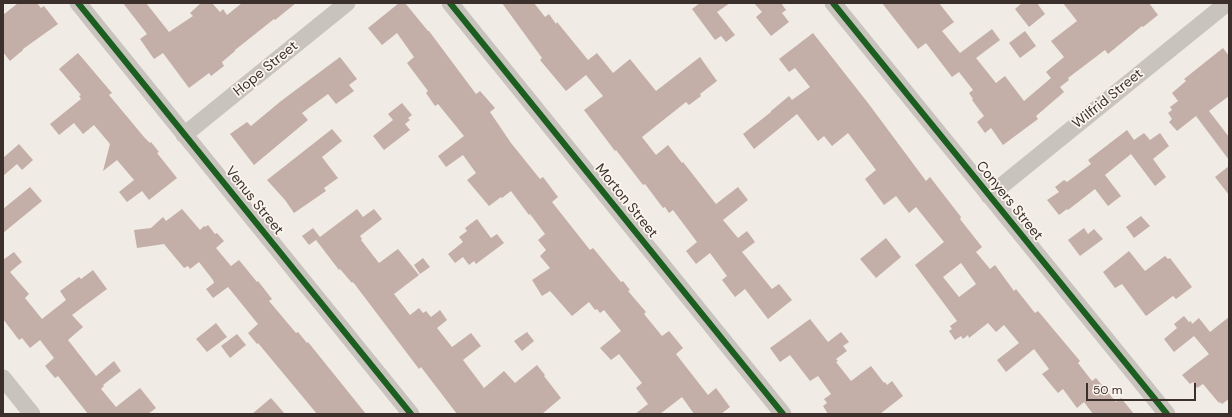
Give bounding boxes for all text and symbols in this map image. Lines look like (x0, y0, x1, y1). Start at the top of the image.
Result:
street label: Hope Street (230, 38, 302, 100)
street label: Wilfrid Street (1069, 66, 1147, 132)
street label: Conyers Street (972, 158, 1046, 244)
street label: Morton Street (591, 161, 661, 241)
street label: Venus Street (221, 164, 287, 238)
scale bar (1088, 375, 1198, 401)
text: 50 m (1093, 382, 1122, 398)

